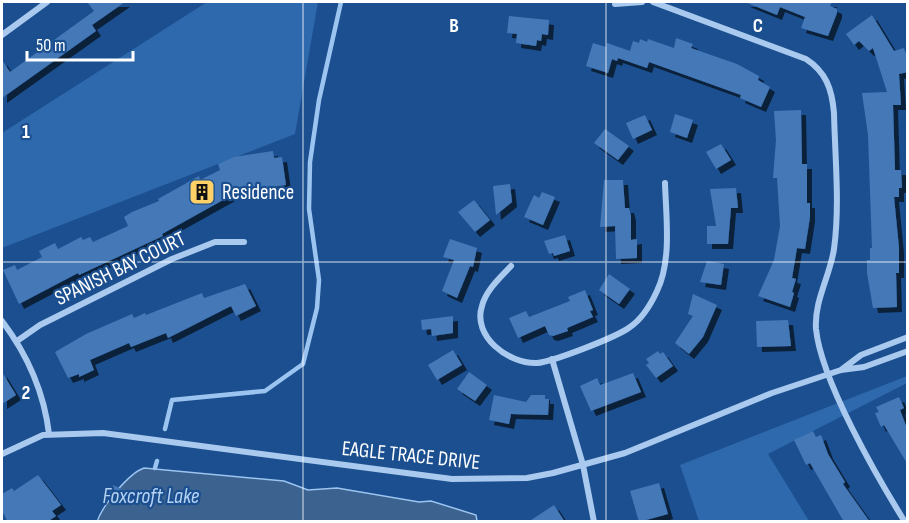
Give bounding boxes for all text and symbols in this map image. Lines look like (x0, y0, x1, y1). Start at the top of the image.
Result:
text: B (449, 14, 459, 38)
text: C (753, 14, 763, 38)
scale bar (27, 24, 134, 62)
text: 50 m (36, 35, 66, 56)
text: 1 (22, 120, 30, 144)
building icon: Residence (187, 177, 217, 207)
place label: Residence (222, 180, 294, 205)
street label: SPANISH BAY COURT (51, 226, 190, 311)
text: 2 (22, 381, 30, 405)
street label: EAGLE TRACE DRIVE (341, 436, 481, 475)
water label: Foxcroft Lake (103, 483, 200, 510)

